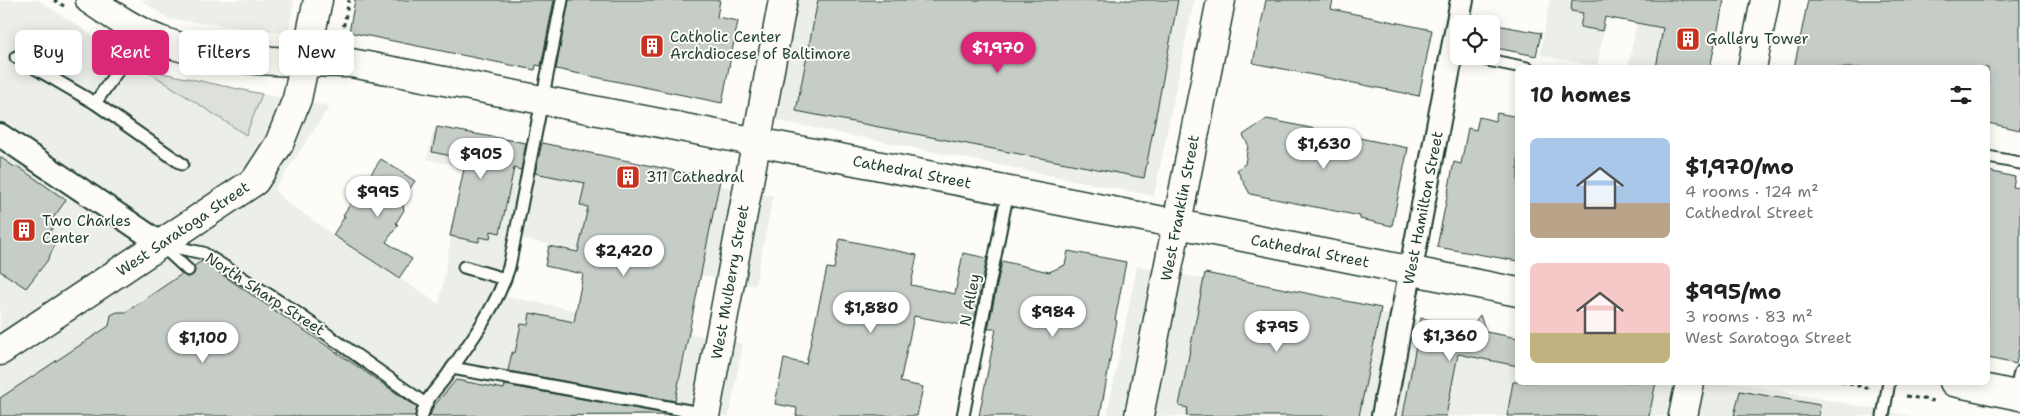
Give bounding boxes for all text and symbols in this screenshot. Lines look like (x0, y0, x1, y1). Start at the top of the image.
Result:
map controls (1450, 15, 1500, 65)
button: locate (1450, 15, 1500, 65)
building icon: Gallery Tower (1675, 26, 1701, 52)
place label: Catholic Center Archdiocese of Baltimore (670, 27, 851, 64)
place label: Gallery Tower (1706, 29, 1809, 49)
chip: Buy (15, 30, 82, 75)
chip: Rent (92, 30, 169, 75)
chip: Filters (179, 30, 269, 75)
chip: New (279, 30, 354, 75)
pin: $1,970 (957, 32, 1039, 74)
building icon: Catholic Center Archdiocese of Baltimore (639, 33, 665, 59)
text: $1,970 (972, 37, 1024, 58)
text: 10 homes (1530, 81, 1631, 109)
icon: filters (1947, 81, 1975, 109)
pin: $1,630 (1283, 128, 1365, 170)
street label: West Hamilton Street (1398, 130, 1448, 286)
street label: West Franklin Street (1156, 133, 1204, 283)
text: $1,630 (1297, 133, 1351, 154)
pin: $905 (451, 138, 511, 180)
text: $905 (460, 143, 502, 164)
street label: Cathedral Street (851, 151, 973, 193)
text: $1,970/mo (1685, 153, 1794, 181)
icon: home (1570, 158, 1630, 218)
building icon: 311 Cathedral (615, 164, 641, 190)
place label: 311 Cathedral (646, 167, 745, 187)
pin: $995 (348, 176, 408, 218)
street label: West Saratoga Street (113, 177, 253, 281)
text: $995 (357, 181, 399, 202)
text: 4 rooms · 124 m² (1685, 181, 1819, 202)
text: Cathedral Street (1685, 202, 1813, 223)
street label: West Mulberry Street (707, 203, 753, 361)
place label: Two Charles Center (42, 211, 131, 248)
building icon: Two Charles Center (11, 217, 37, 243)
street label: Cathedral Street (1249, 230, 1371, 272)
pin: $2,420 (583, 234, 665, 277)
text: $2,420 (595, 240, 653, 261)
street label: North Sharp Street (201, 248, 329, 340)
street label: N Alley (955, 272, 985, 328)
text: $995/mo (1685, 278, 1781, 306)
icon: home (1570, 283, 1630, 343)
pin: $1,880 (830, 292, 912, 334)
pin: $984 (1023, 296, 1083, 338)
text: $1,880 (844, 297, 898, 318)
text: $984 (1031, 301, 1075, 322)
text: 3 rooms · 83 m² (1685, 306, 1813, 327)
pin: $795 (1247, 310, 1307, 353)
text: $795 (1256, 316, 1298, 337)
pin: $1,360 (1409, 320, 1491, 362)
pin: $1,100 (162, 322, 244, 364)
text: $1,360 (1423, 325, 1477, 346)
text: $1,100 (178, 327, 228, 348)
text: West Saratoga Street (1685, 327, 1852, 348)

